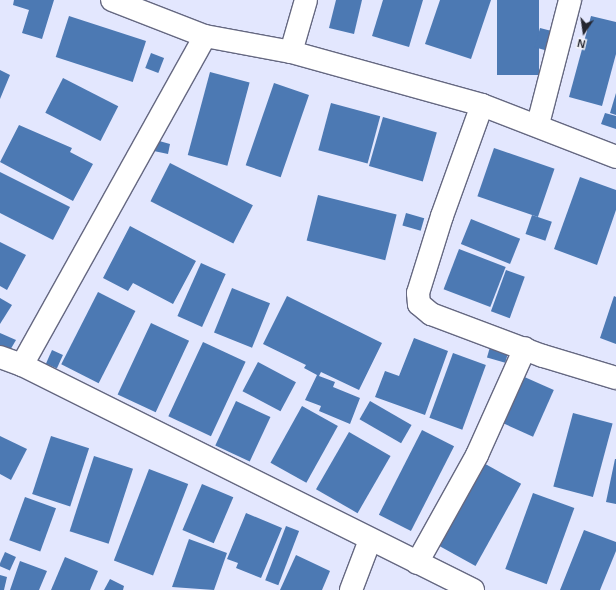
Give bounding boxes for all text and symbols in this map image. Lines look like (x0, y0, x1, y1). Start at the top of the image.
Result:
north arrow (564, 12, 604, 52)
text: N (576, 37, 587, 50)

